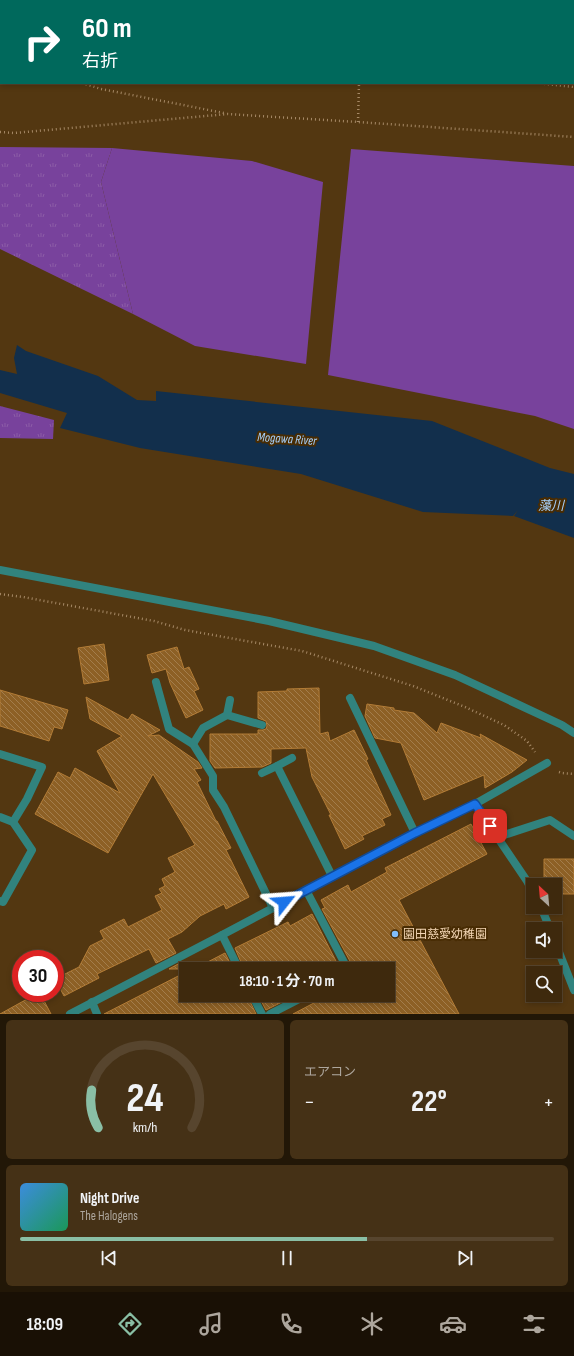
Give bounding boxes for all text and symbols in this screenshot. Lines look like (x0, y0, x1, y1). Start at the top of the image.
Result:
text: 60 m (82, 12, 131, 45)
icon: right (16, 16, 68, 68)
text: 右折 (82, 51, 118, 72)
water label: Mogawa River (257, 429, 319, 449)
water label: 藻川 (538, 498, 566, 514)
pin (473, 809, 507, 843)
icon: arrive (479, 815, 501, 837)
north arrow (526, 878, 562, 914)
map controls (526, 878, 562, 1002)
position arrow (263, 881, 305, 923)
button: sound (526, 922, 562, 958)
place label: 園田慈愛幼稚園 (403, 927, 487, 942)
marker: 園田慈愛幼稚園 (390, 929, 400, 939)
speed limit sign: 30 (12, 950, 64, 1002)
button: search (526, 966, 562, 1002)
text: 18:10 · 1 分 · 70 m (240, 972, 334, 991)
text: エアコン (304, 1064, 356, 1080)
text: 24 (126, 1073, 164, 1122)
text: 22° (411, 1084, 447, 1120)
text: − (304, 1089, 315, 1116)
text: + (543, 1089, 554, 1116)
text: km/h (133, 1118, 157, 1135)
text: Night Drive (80, 1189, 139, 1208)
text: The Halogens (80, 1208, 138, 1224)
icon: previous (98, 1247, 120, 1269)
icon: pause (276, 1247, 298, 1269)
icon: next (454, 1247, 476, 1269)
icon: directions (116, 1310, 144, 1338)
icon: music (197, 1310, 225, 1338)
icon: phone (277, 1310, 305, 1338)
icon: climate (358, 1310, 386, 1338)
icon: car (439, 1310, 467, 1338)
icon: filters (520, 1310, 548, 1338)
text: 18:09 (26, 1314, 63, 1335)

